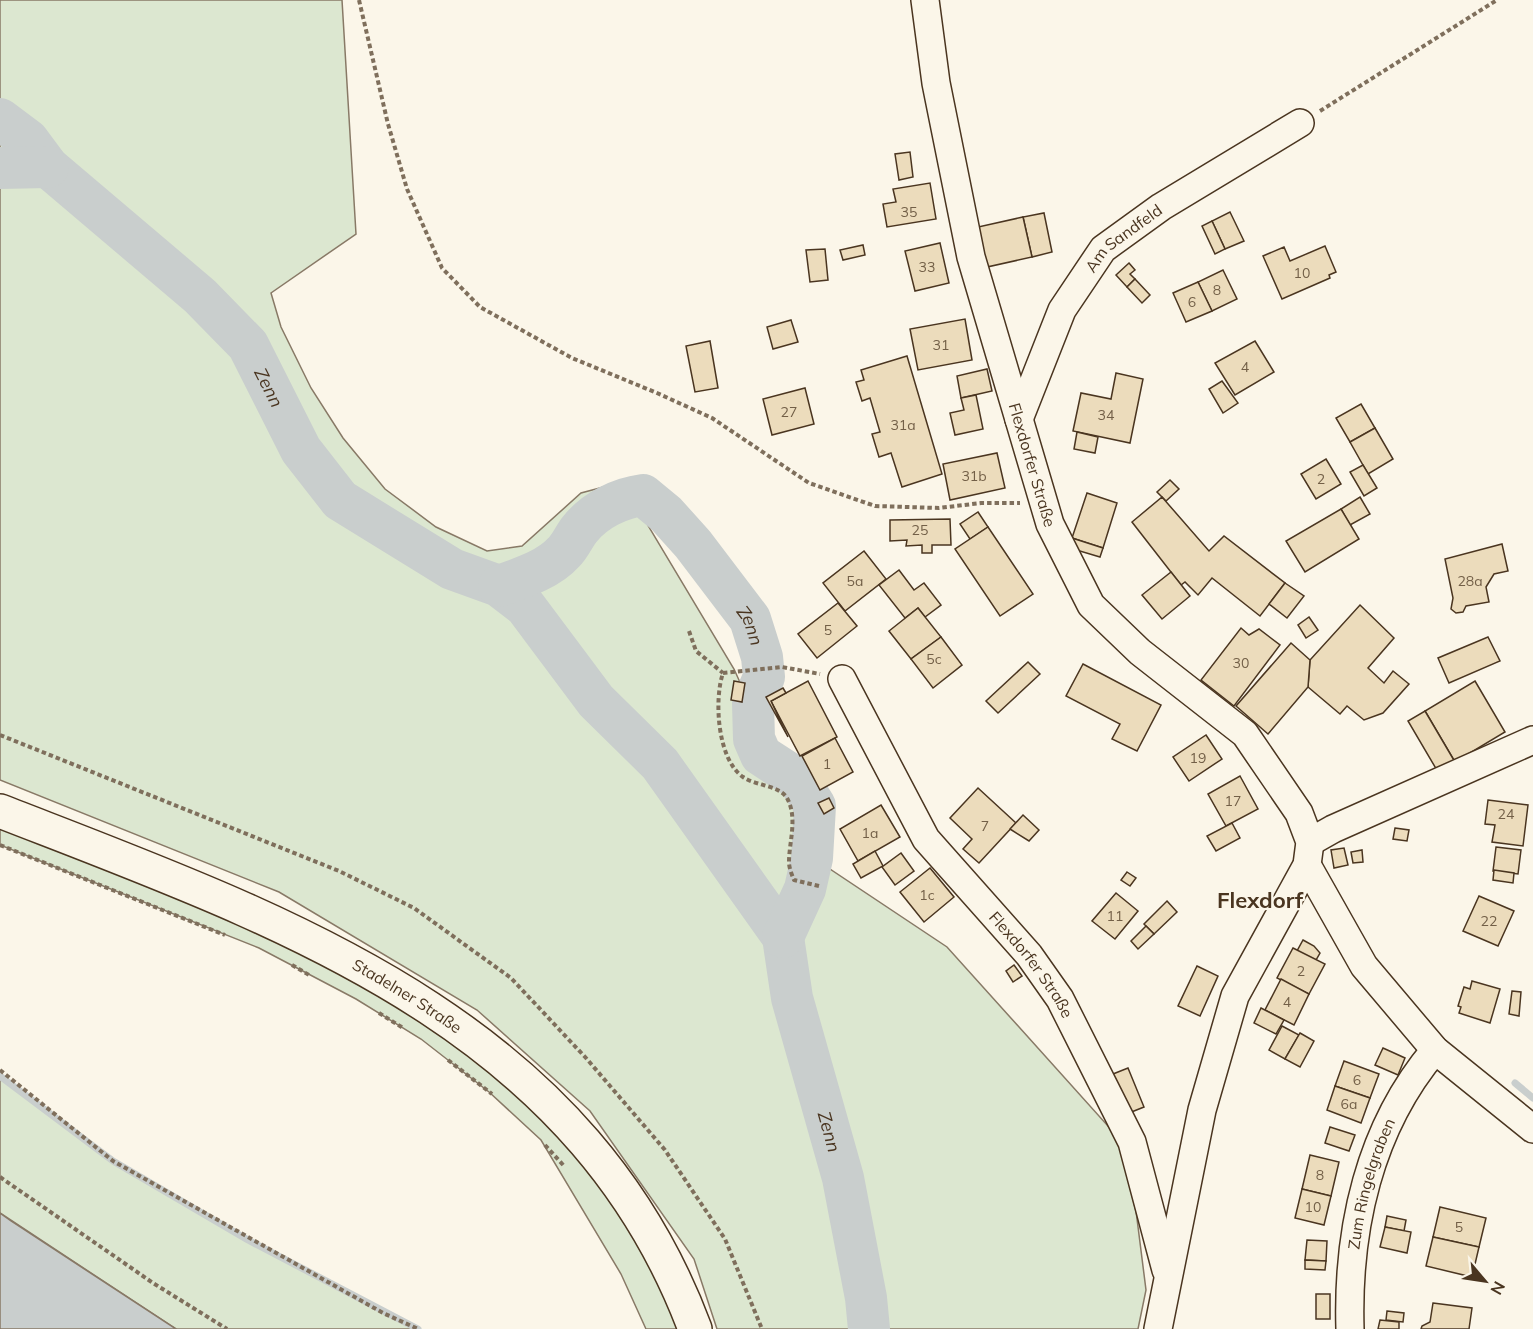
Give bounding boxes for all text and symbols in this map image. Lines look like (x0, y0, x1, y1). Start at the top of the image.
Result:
street label: Am Sandfeld (1080, 200, 1166, 276)
house number: 35 (901, 203, 917, 221)
house number: 33 (919, 258, 935, 276)
house number: 10 (1294, 264, 1310, 282)
house number: 8 (1213, 281, 1221, 299)
house number: 6 (1188, 293, 1196, 311)
house number: 31 (933, 336, 949, 354)
house number: 4 (1241, 358, 1250, 376)
water label: Zenn (250, 364, 289, 411)
street label: Flexdorfer Straße (1005, 400, 1060, 529)
house number: 27 (781, 403, 797, 421)
house number: 34 (1098, 406, 1115, 424)
house number: 31a (890, 416, 916, 434)
house number: 31b (961, 467, 987, 485)
house number: 2 (1317, 470, 1325, 488)
house number: 25 (912, 521, 928, 539)
house number: 5a (847, 572, 863, 590)
house number: 28a (1457, 572, 1483, 590)
water label: Zenn (732, 601, 769, 648)
house number: 5 (824, 621, 832, 639)
house number: 5c (926, 650, 942, 668)
house number: 30 (1233, 654, 1249, 672)
house number: 19 (1190, 749, 1206, 767)
house number: 1 (823, 755, 831, 773)
house number: 17 (1225, 792, 1241, 810)
house number: 24 (1498, 805, 1515, 823)
house number: 7 (981, 817, 989, 835)
house number: 1a (862, 824, 878, 842)
house number: 1c (919, 886, 935, 904)
district label: Flexdorf (1217, 886, 1304, 914)
street label: Flexdorfer Straße (985, 907, 1078, 1021)
house number: 11 (1107, 907, 1123, 925)
house number: 22 (1481, 912, 1497, 930)
street label: Stadelner Straße (349, 954, 466, 1037)
house number: 2 (1297, 962, 1305, 980)
house number: 4 (1283, 993, 1292, 1011)
house number: 6 (1353, 1071, 1361, 1089)
house number: 6a (1341, 1095, 1357, 1113)
water label: Zenn (813, 1108, 847, 1155)
street label: Zum Ringelgraben (1343, 1115, 1399, 1250)
house number: 8 (1316, 1166, 1324, 1184)
house number: 10 (1305, 1198, 1321, 1216)
house number: 5 (1455, 1218, 1463, 1236)
north arrow (1455, 1251, 1515, 1311)
text: N (1486, 1278, 1510, 1298)

